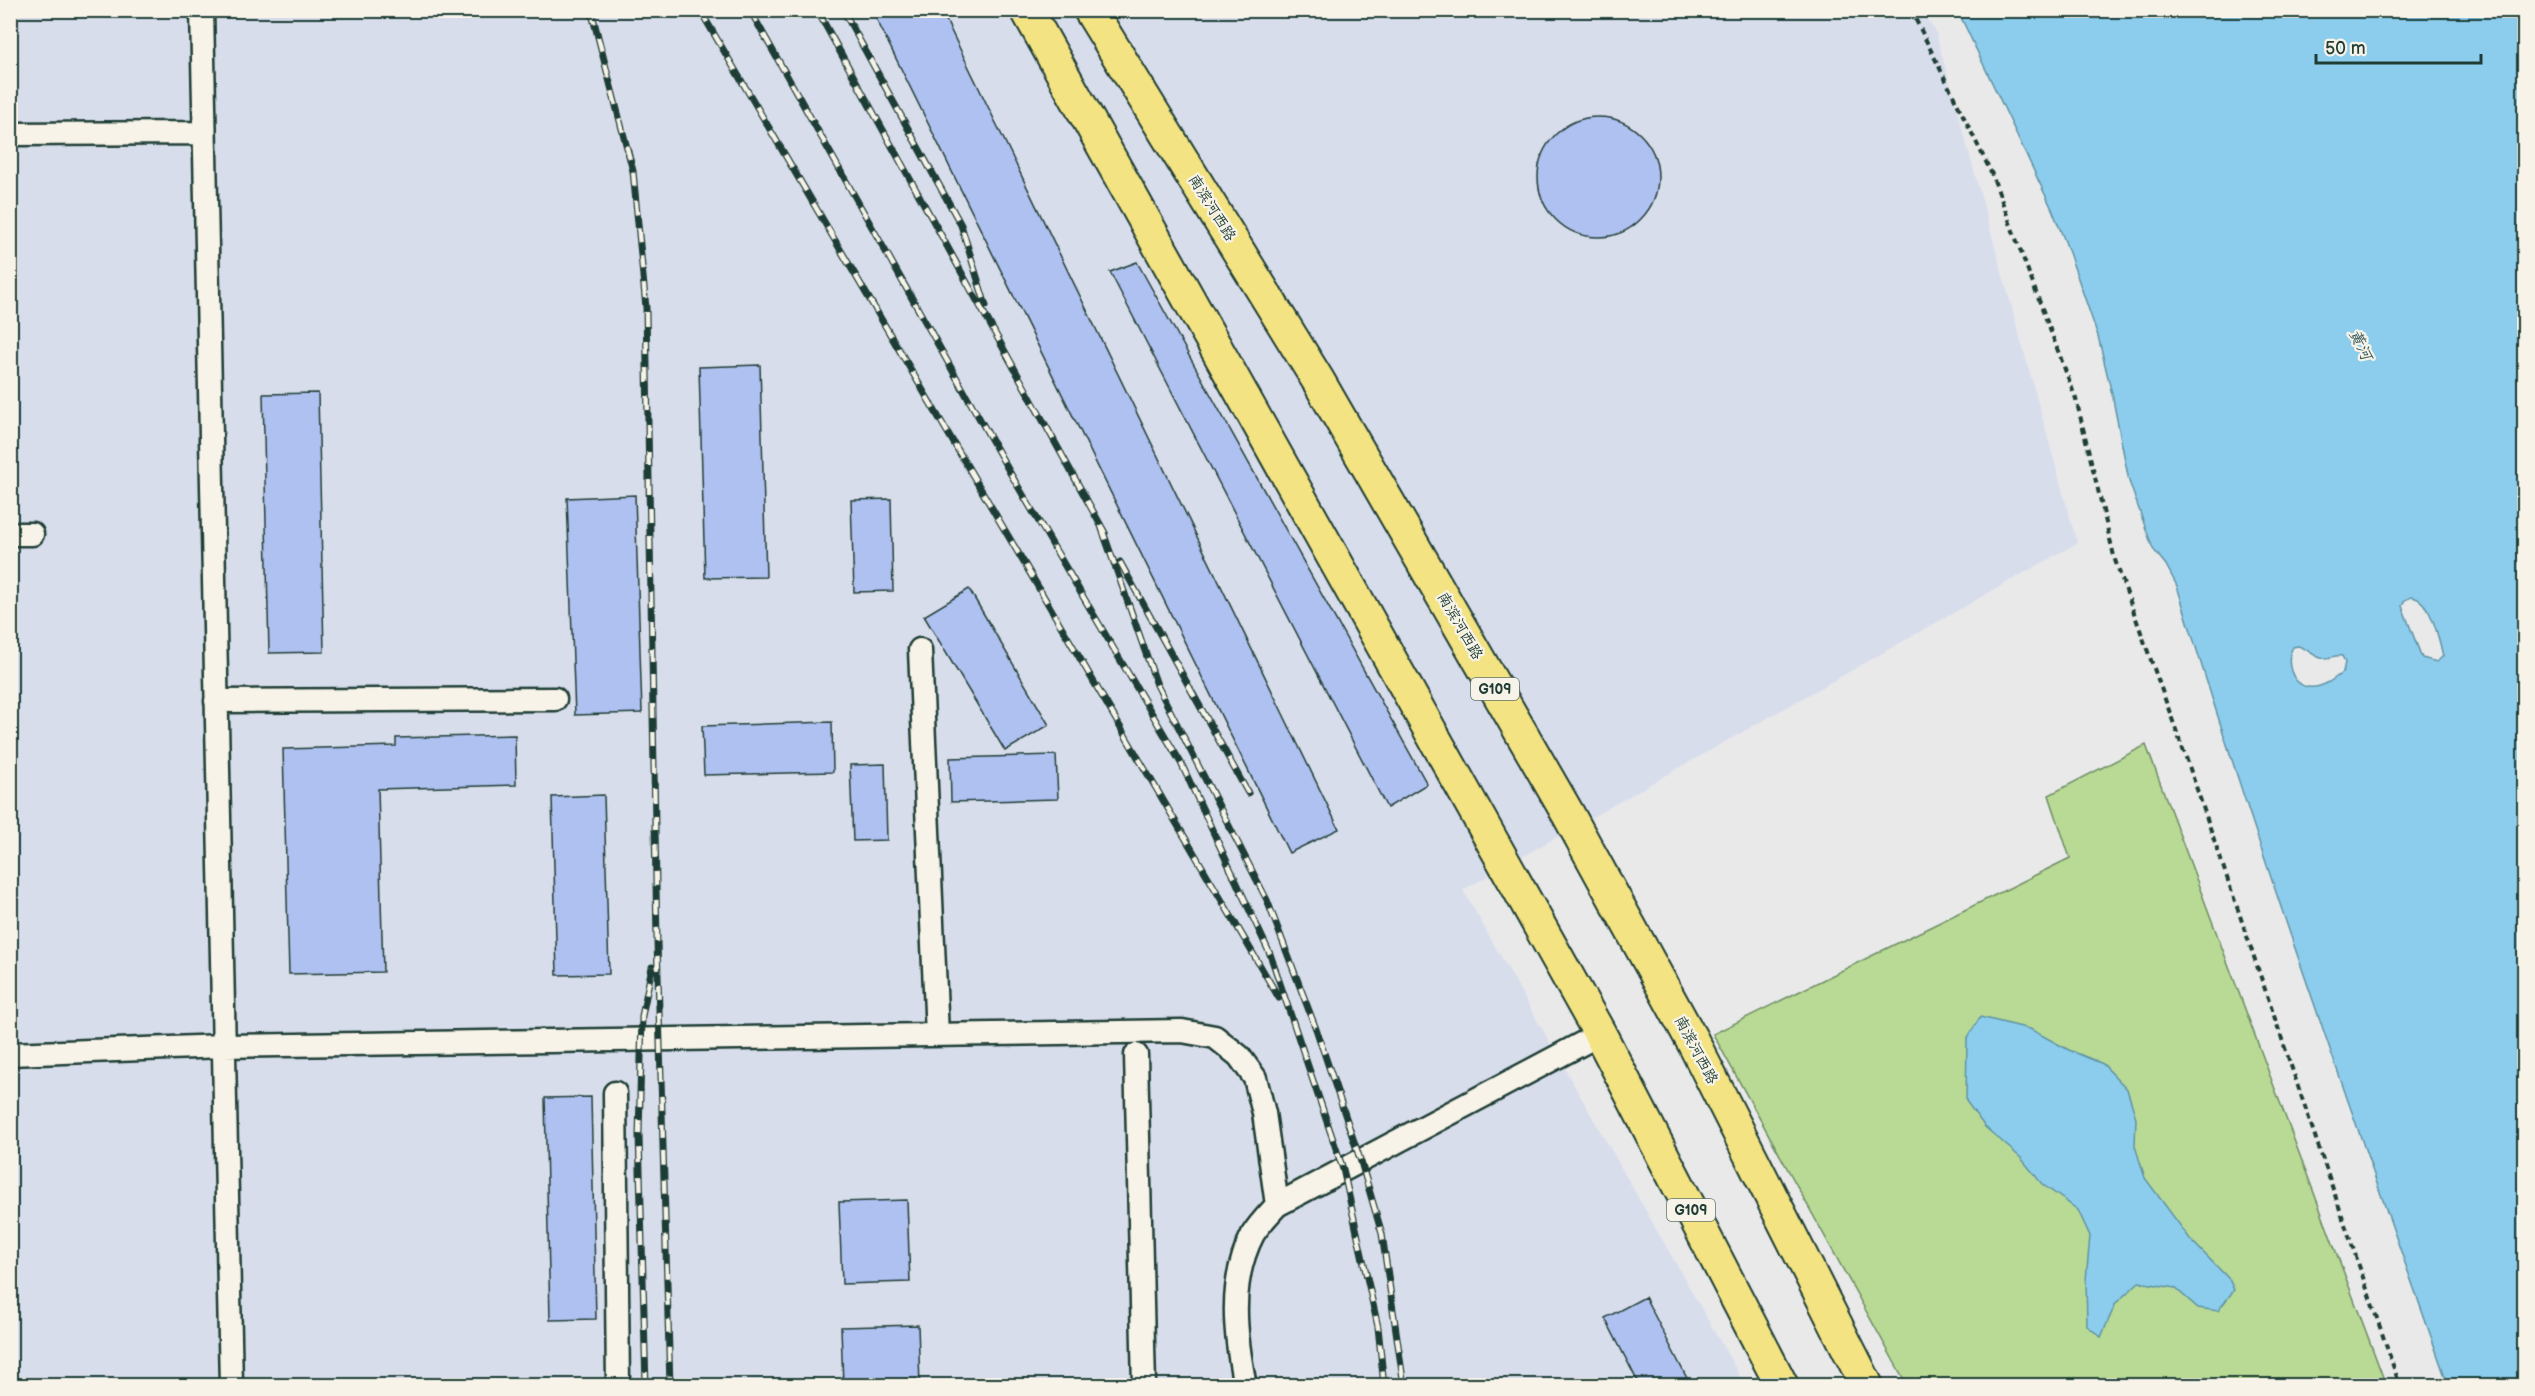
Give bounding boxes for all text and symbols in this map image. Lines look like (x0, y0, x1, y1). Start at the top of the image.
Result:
scale bar (2316, 27, 2481, 65)
text: 50 m (2325, 38, 2366, 59)
street label: 南滨河西路 (1184, 171, 1240, 245)
water label: 黄河 (2344, 326, 2377, 366)
street label: 南滨河西路 (1433, 589, 1487, 663)
road number: G109 (1471, 678, 1519, 700)
street label: 南滨河西路 (1670, 1012, 1722, 1088)
road number: G109 (1667, 1199, 1715, 1221)

